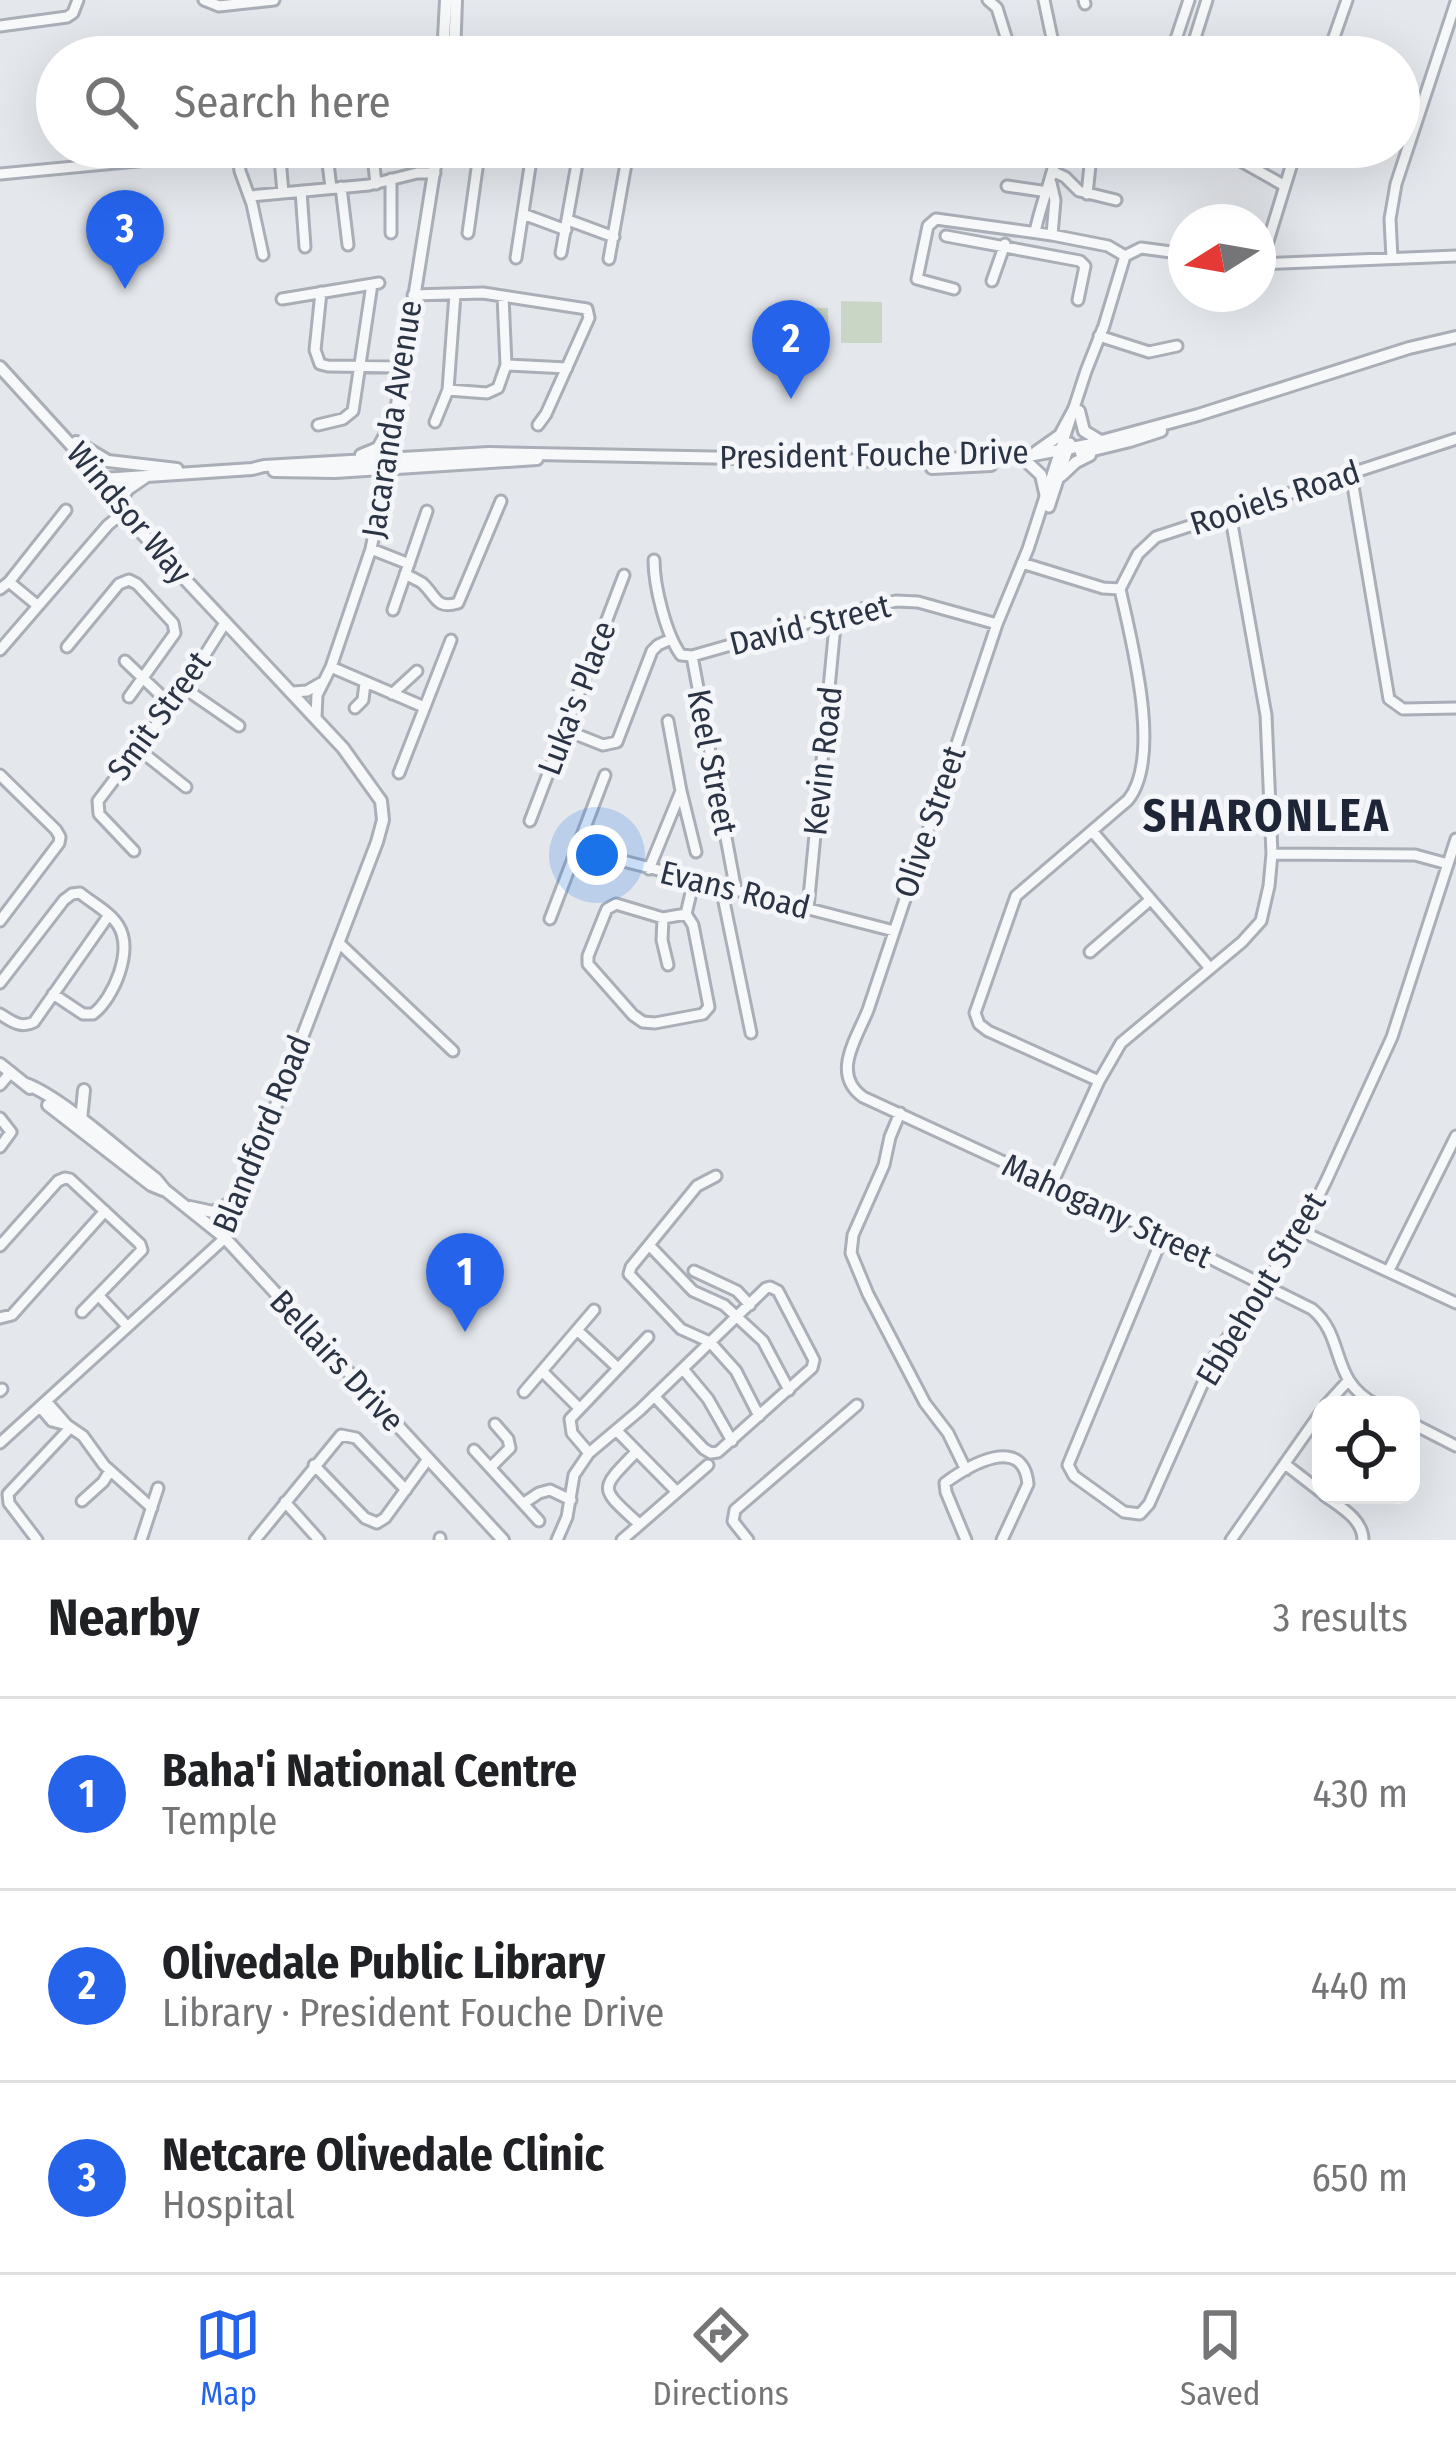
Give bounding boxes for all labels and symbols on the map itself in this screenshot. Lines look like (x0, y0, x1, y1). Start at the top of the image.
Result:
pin: 3 (86, 190, 164, 289)
north arrow (1168, 204, 1276, 312)
street label: Jacaranda Avenue (353, 297, 431, 541)
pin: 2 (752, 300, 830, 399)
street label: President Fouche Drive (719, 432, 1029, 478)
street label: Windsor Way (58, 434, 200, 592)
street label: Rooiels Road (1185, 452, 1365, 544)
street label: David Street (726, 586, 895, 664)
street label: Luka's Place (529, 615, 625, 781)
street label: Smit Street (99, 644, 219, 788)
street label: Kevin Road (795, 684, 851, 838)
street label: Keel Street (678, 686, 746, 838)
street label: Olive Street (885, 741, 975, 903)
district label: SHARONLEA (1143, 789, 1391, 843)
your location (567, 825, 627, 885)
street label: Evans Road (656, 852, 814, 928)
street label: Blandford Road (204, 1029, 320, 1239)
street label: Mahogany Street (996, 1145, 1218, 1277)
street label: Ebbehout Street (1188, 1185, 1335, 1393)
pin: 1 (426, 1233, 504, 1332)
street label: Bellairs Drive (261, 1282, 413, 1440)

